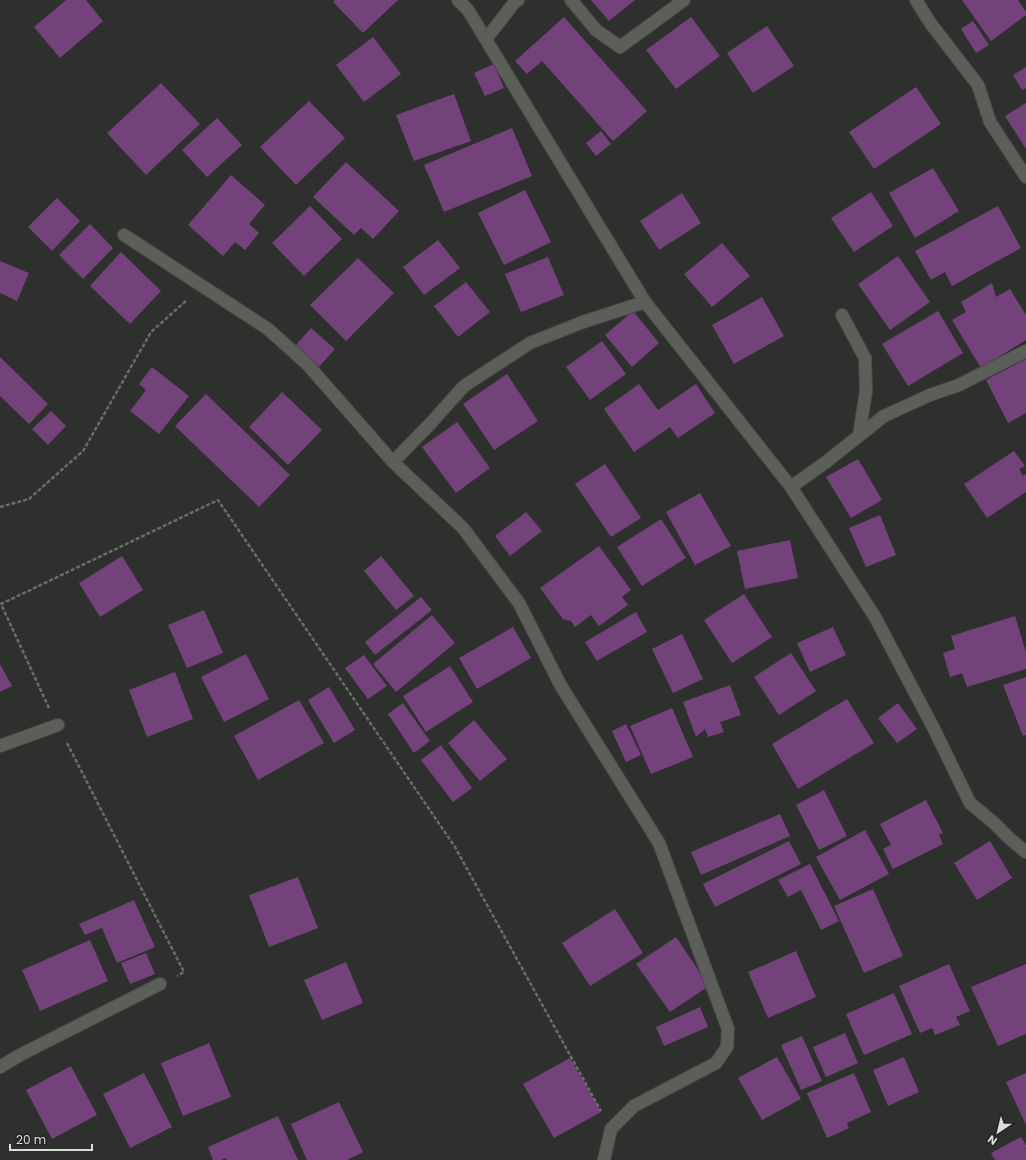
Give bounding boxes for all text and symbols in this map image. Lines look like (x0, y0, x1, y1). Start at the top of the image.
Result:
north arrow (978, 1112, 1018, 1152)
scale bar (10, 1126, 92, 1152)
text: 20 m (16, 1131, 46, 1148)
text: N (984, 1131, 1000, 1149)

